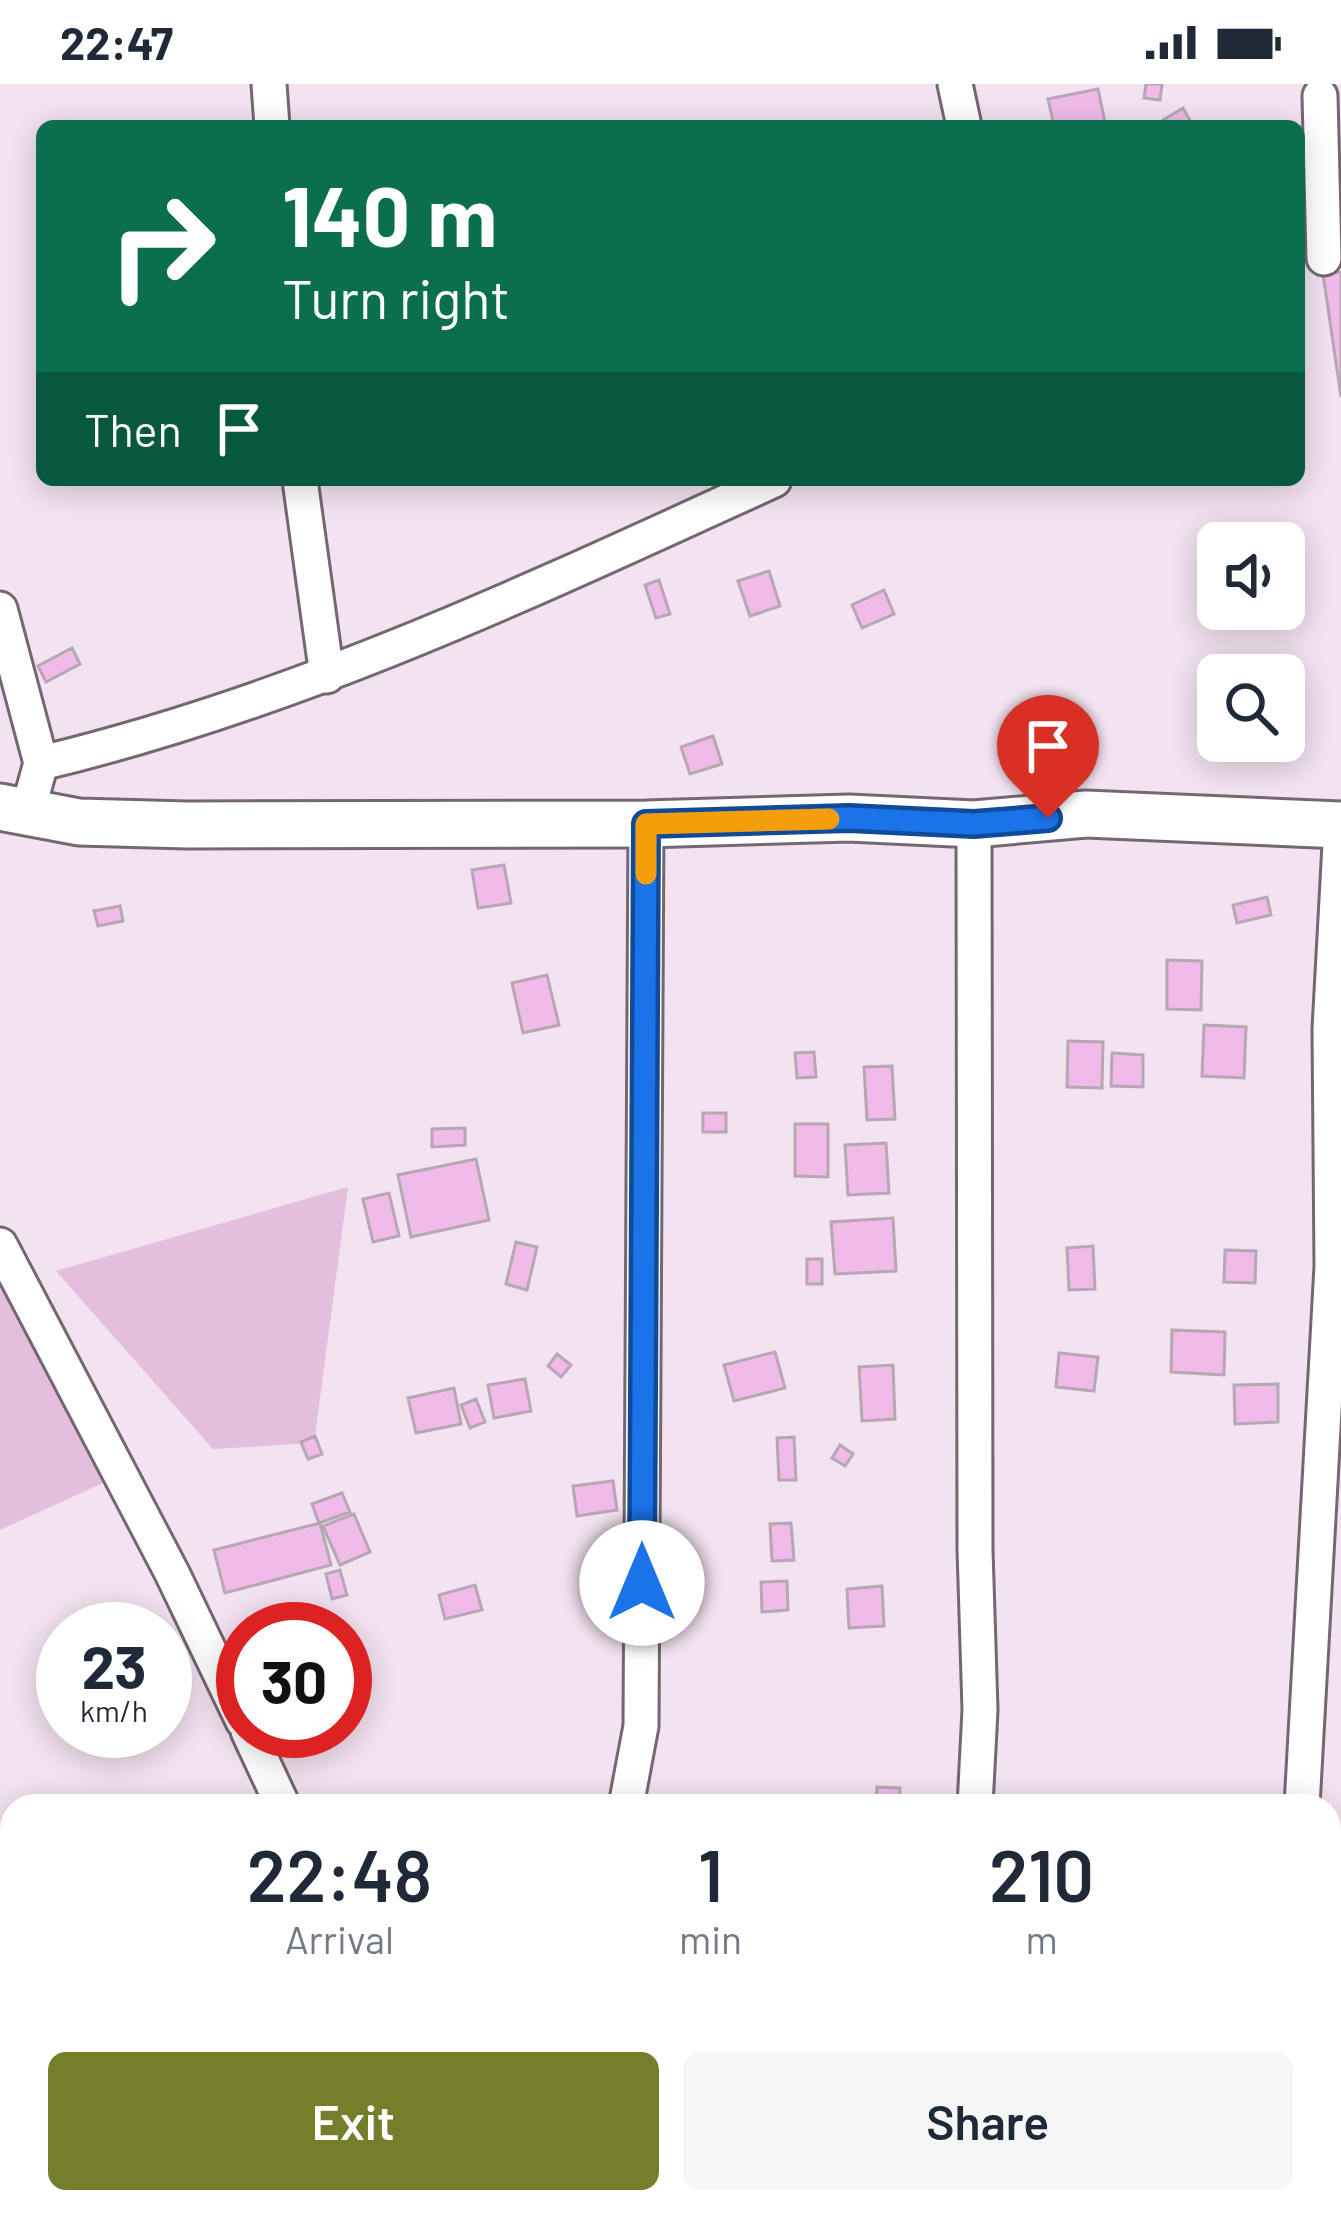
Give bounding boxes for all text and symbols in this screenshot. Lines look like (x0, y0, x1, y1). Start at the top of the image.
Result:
text: 22:47 (60, 15, 173, 69)
text: 140 m (282, 163, 497, 264)
icon: right (84, 168, 240, 324)
text: Turn right (282, 265, 510, 330)
icon: arrive (206, 396, 272, 462)
text: Then (84, 402, 182, 456)
map controls (1197, 522, 1305, 762)
button: sound (1197, 522, 1305, 630)
button: search (1197, 654, 1305, 762)
pin (997, 695, 1099, 818)
icon: arrive (1015, 713, 1081, 779)
position arrow (579, 1520, 705, 1646)
speed limit sign: 30 (216, 1602, 372, 1758)
text: 23 (81, 1629, 147, 1701)
text: km/h (80, 1692, 148, 1728)
text: 22:48 (247, 1830, 432, 1916)
text: 1 (698, 1830, 723, 1916)
text: 210 (989, 1830, 1094, 1916)
text: Arrival (285, 1915, 394, 1962)
text: min (679, 1915, 742, 1962)
text: m (1025, 1915, 1058, 1962)
button: Exit (48, 2052, 659, 2190)
button: Share (683, 2052, 1293, 2190)

